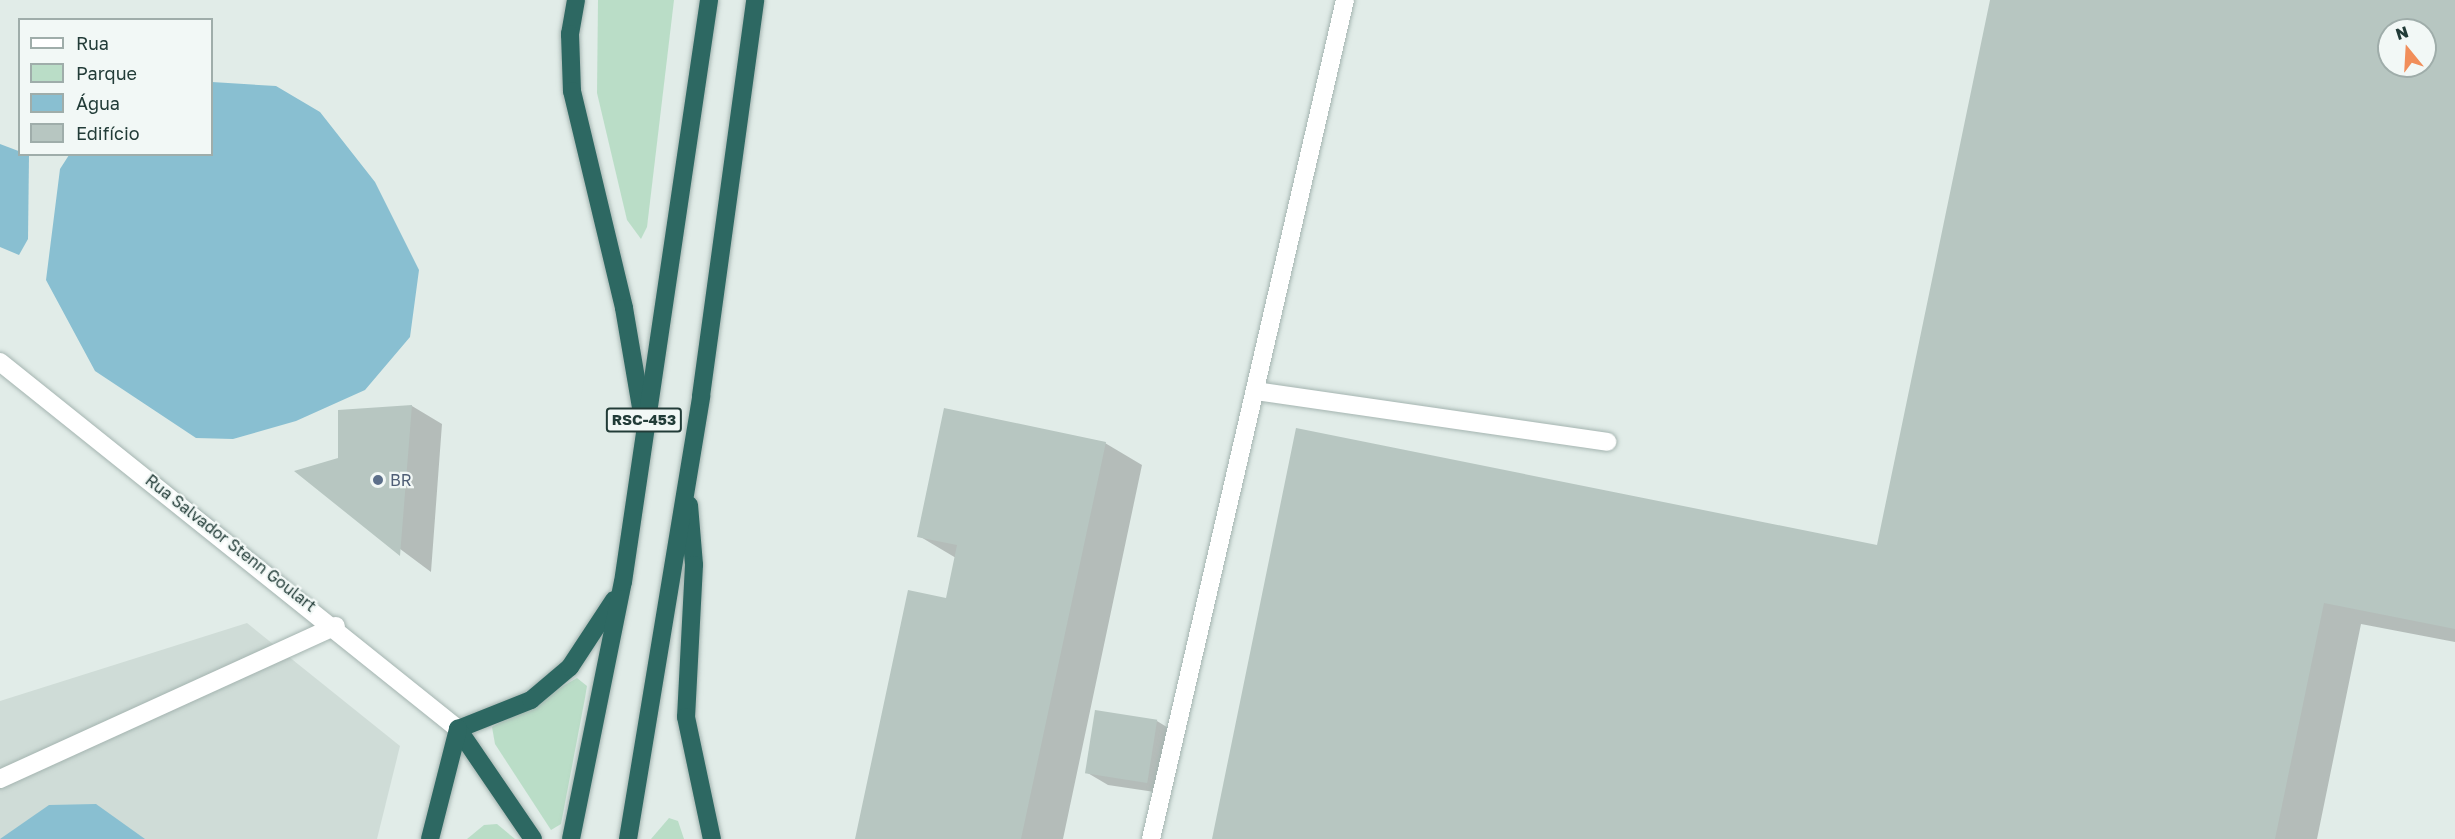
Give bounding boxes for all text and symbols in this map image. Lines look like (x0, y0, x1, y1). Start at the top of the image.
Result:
legend (18, 18, 213, 156)
north arrow (2377, 18, 2437, 78)
text: N (2393, 21, 2411, 44)
text: Rua (76, 32, 109, 54)
text: Parque (76, 62, 137, 84)
text: Água (76, 92, 120, 114)
text: Edifício (76, 122, 140, 144)
road number: RSC-453 (605, 408, 683, 432)
street label: Rua Salvador Stenn Goulart (142, 470, 320, 616)
place label: BR (390, 470, 412, 490)
marker: BR (371, 473, 385, 487)

